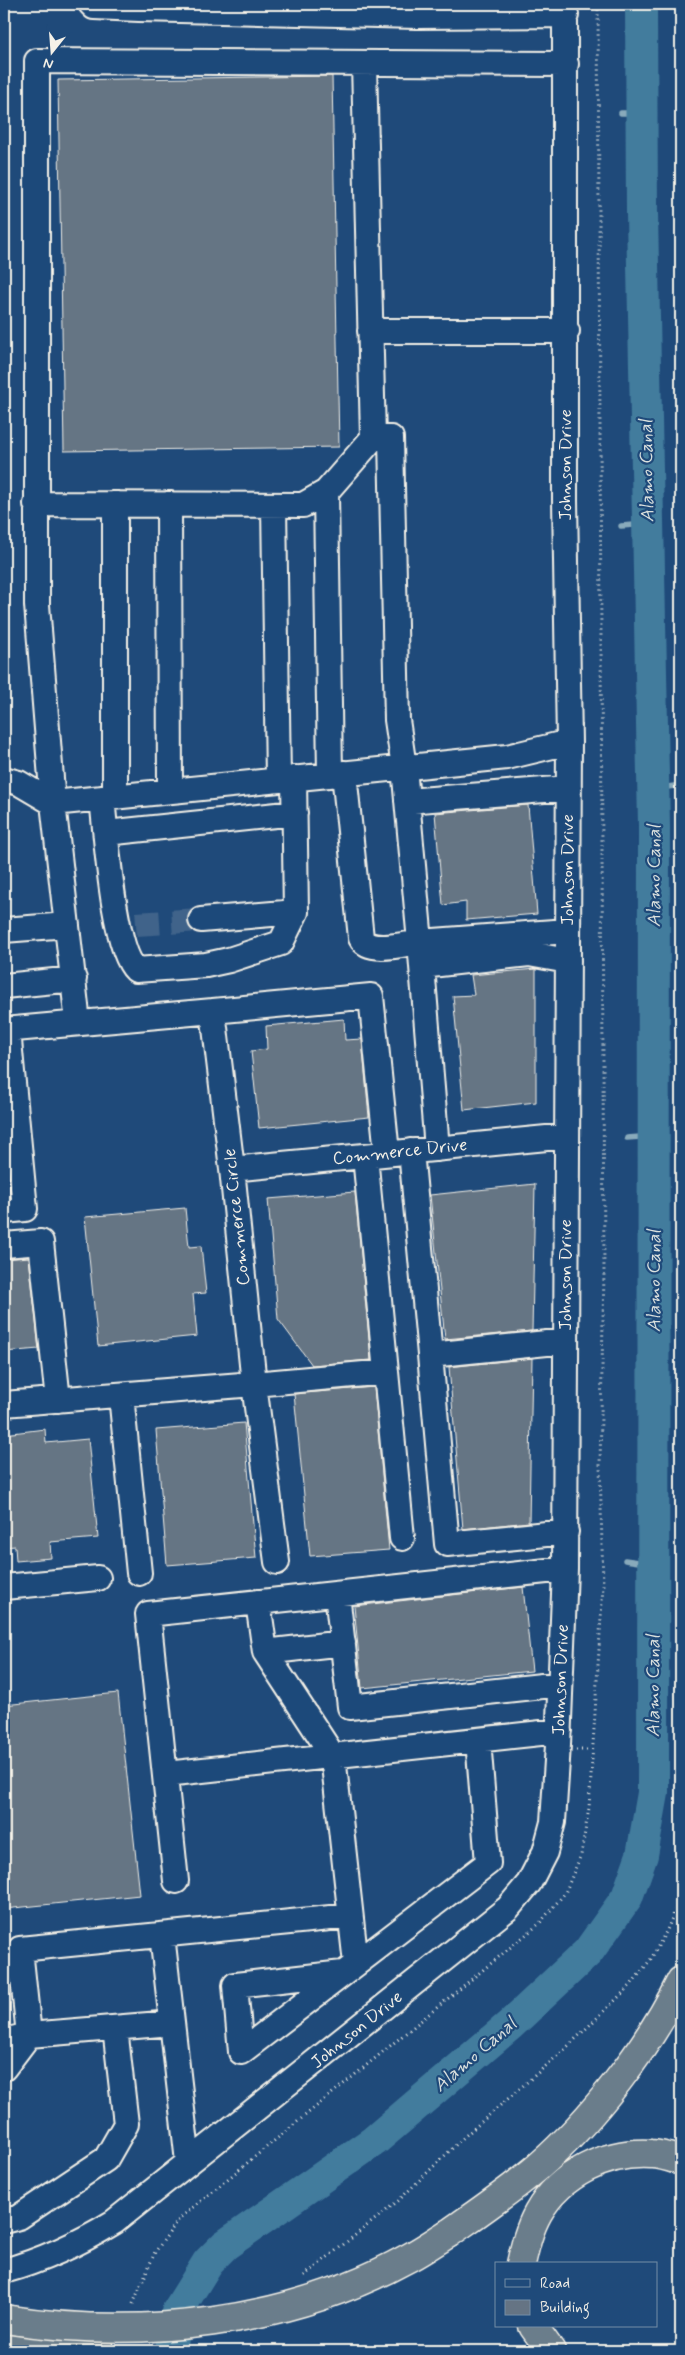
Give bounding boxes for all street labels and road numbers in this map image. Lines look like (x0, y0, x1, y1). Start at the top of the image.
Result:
street label: Johnson Drive (554, 409, 578, 521)
street label: Johnson Drive (556, 814, 580, 926)
street label: Commerce Drive (331, 1133, 469, 1171)
street label: Commerce Circle (218, 1147, 256, 1287)
street label: Johnson Drive (554, 1219, 578, 1331)
street label: Johnson Drive (547, 1624, 575, 1736)
street label: Johnson Drive (306, 1986, 408, 2074)

